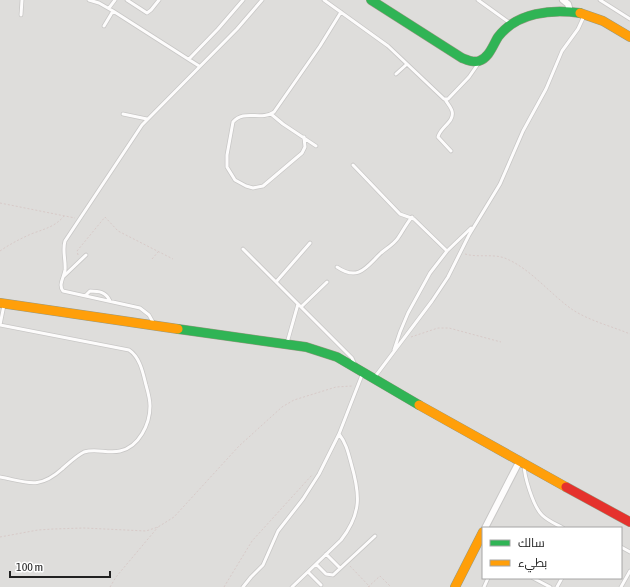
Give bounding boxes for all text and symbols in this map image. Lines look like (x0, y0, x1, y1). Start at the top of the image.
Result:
legend (482, 527, 622, 579)
text: سالك (518, 536, 545, 550)
scale bar (10, 553, 110, 579)
text: بطيء (518, 556, 547, 573)
text: 100 m (16, 560, 43, 574)

